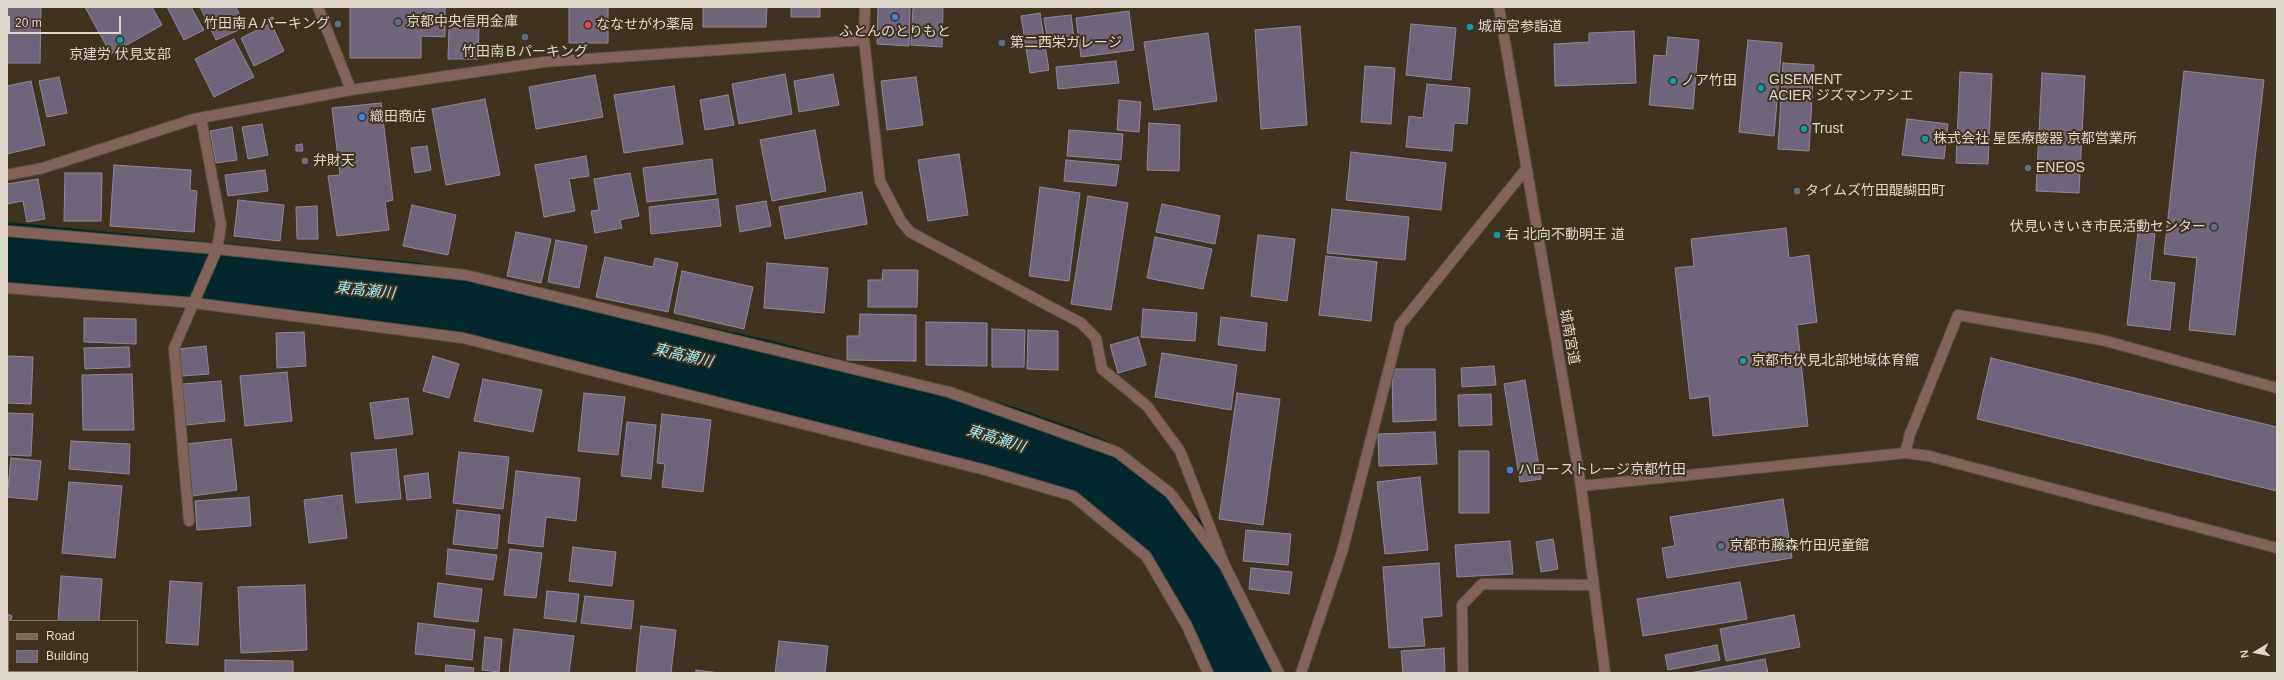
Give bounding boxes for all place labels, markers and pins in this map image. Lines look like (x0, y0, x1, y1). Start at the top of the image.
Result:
marker: ふとんのとりもと (890, 12, 900, 22)
place label: 京都中央信用金庫 (406, 14, 518, 30)
place label: 竹田南Ａパーキング (204, 16, 330, 32)
marker: 京都中央信用金庫 (393, 17, 403, 27)
place label: ななせがわ薬局 (596, 17, 694, 33)
marker: 竹田南Ａパーキング (333, 19, 343, 29)
place label: 城南宮参詣道 (1478, 19, 1562, 35)
marker: ななせがわ薬局 (583, 20, 593, 30)
marker: 城南宮参詣道 (1465, 22, 1475, 32)
place label: ふとんのとりもと (839, 24, 951, 40)
marker: 竹田南Ｂパーキング (520, 32, 530, 42)
marker: 京建労 伏見支部 (115, 35, 125, 45)
place label: 第二西栄ガレージ (1010, 35, 1122, 51)
marker: 第二西栄ガレージ (997, 38, 1007, 48)
place label: 竹田南Ｂパーキング (462, 44, 588, 60)
place label: 京建労 伏見支部 (69, 47, 171, 63)
place label: GISEMENT ACIER ジズマンアシエ (1769, 72, 1914, 104)
place label: ノア竹田 (1681, 73, 1737, 89)
marker: ノア竹田 (1668, 76, 1678, 86)
marker: GISEMENT ACIER ジズマンアシエ (1756, 83, 1766, 93)
place label: 織田商店 (370, 109, 426, 125)
marker: 織田商店 (357, 112, 367, 122)
place label: Trust (1812, 121, 1843, 137)
marker: Trust (1799, 124, 1809, 134)
place label: 株式会社 星医療酸器 京都営業所 (1933, 131, 2137, 147)
marker: 株式会社 星医療酸器 京都営業所 (1920, 134, 1930, 144)
place label: 弁財天 (313, 153, 355, 169)
marker: 弁財天 (300, 156, 310, 166)
place label: ENEOS (2036, 160, 2085, 176)
marker: ENEOS (2023, 163, 2033, 173)
place label: タイムズ竹田醍醐田町 (1805, 183, 1945, 199)
marker: タイムズ竹田醍醐田町 (1792, 186, 1802, 196)
place label: 伏見いきいき市民活動センター (2010, 219, 2206, 235)
marker: 伏見いきいき市民活動センター (2209, 222, 2219, 232)
place label: 右 北向不動明王 道 (1505, 227, 1625, 243)
marker: 右 北向不動明王 道 (1492, 230, 1502, 240)
place label: 京都市伏見北部地域体育館 (1751, 353, 1919, 369)
marker: 京都市伏見北部地域体育館 (1738, 356, 1748, 366)
place label: ハローストレージ京都竹田 (1518, 462, 1686, 478)
marker: ハローストレージ京都竹田 (1505, 465, 1515, 475)
place label: 京都市藤森竹田児童館 (1729, 538, 1869, 554)
marker: 京都市藤森竹田児童館 (1716, 541, 1726, 551)

